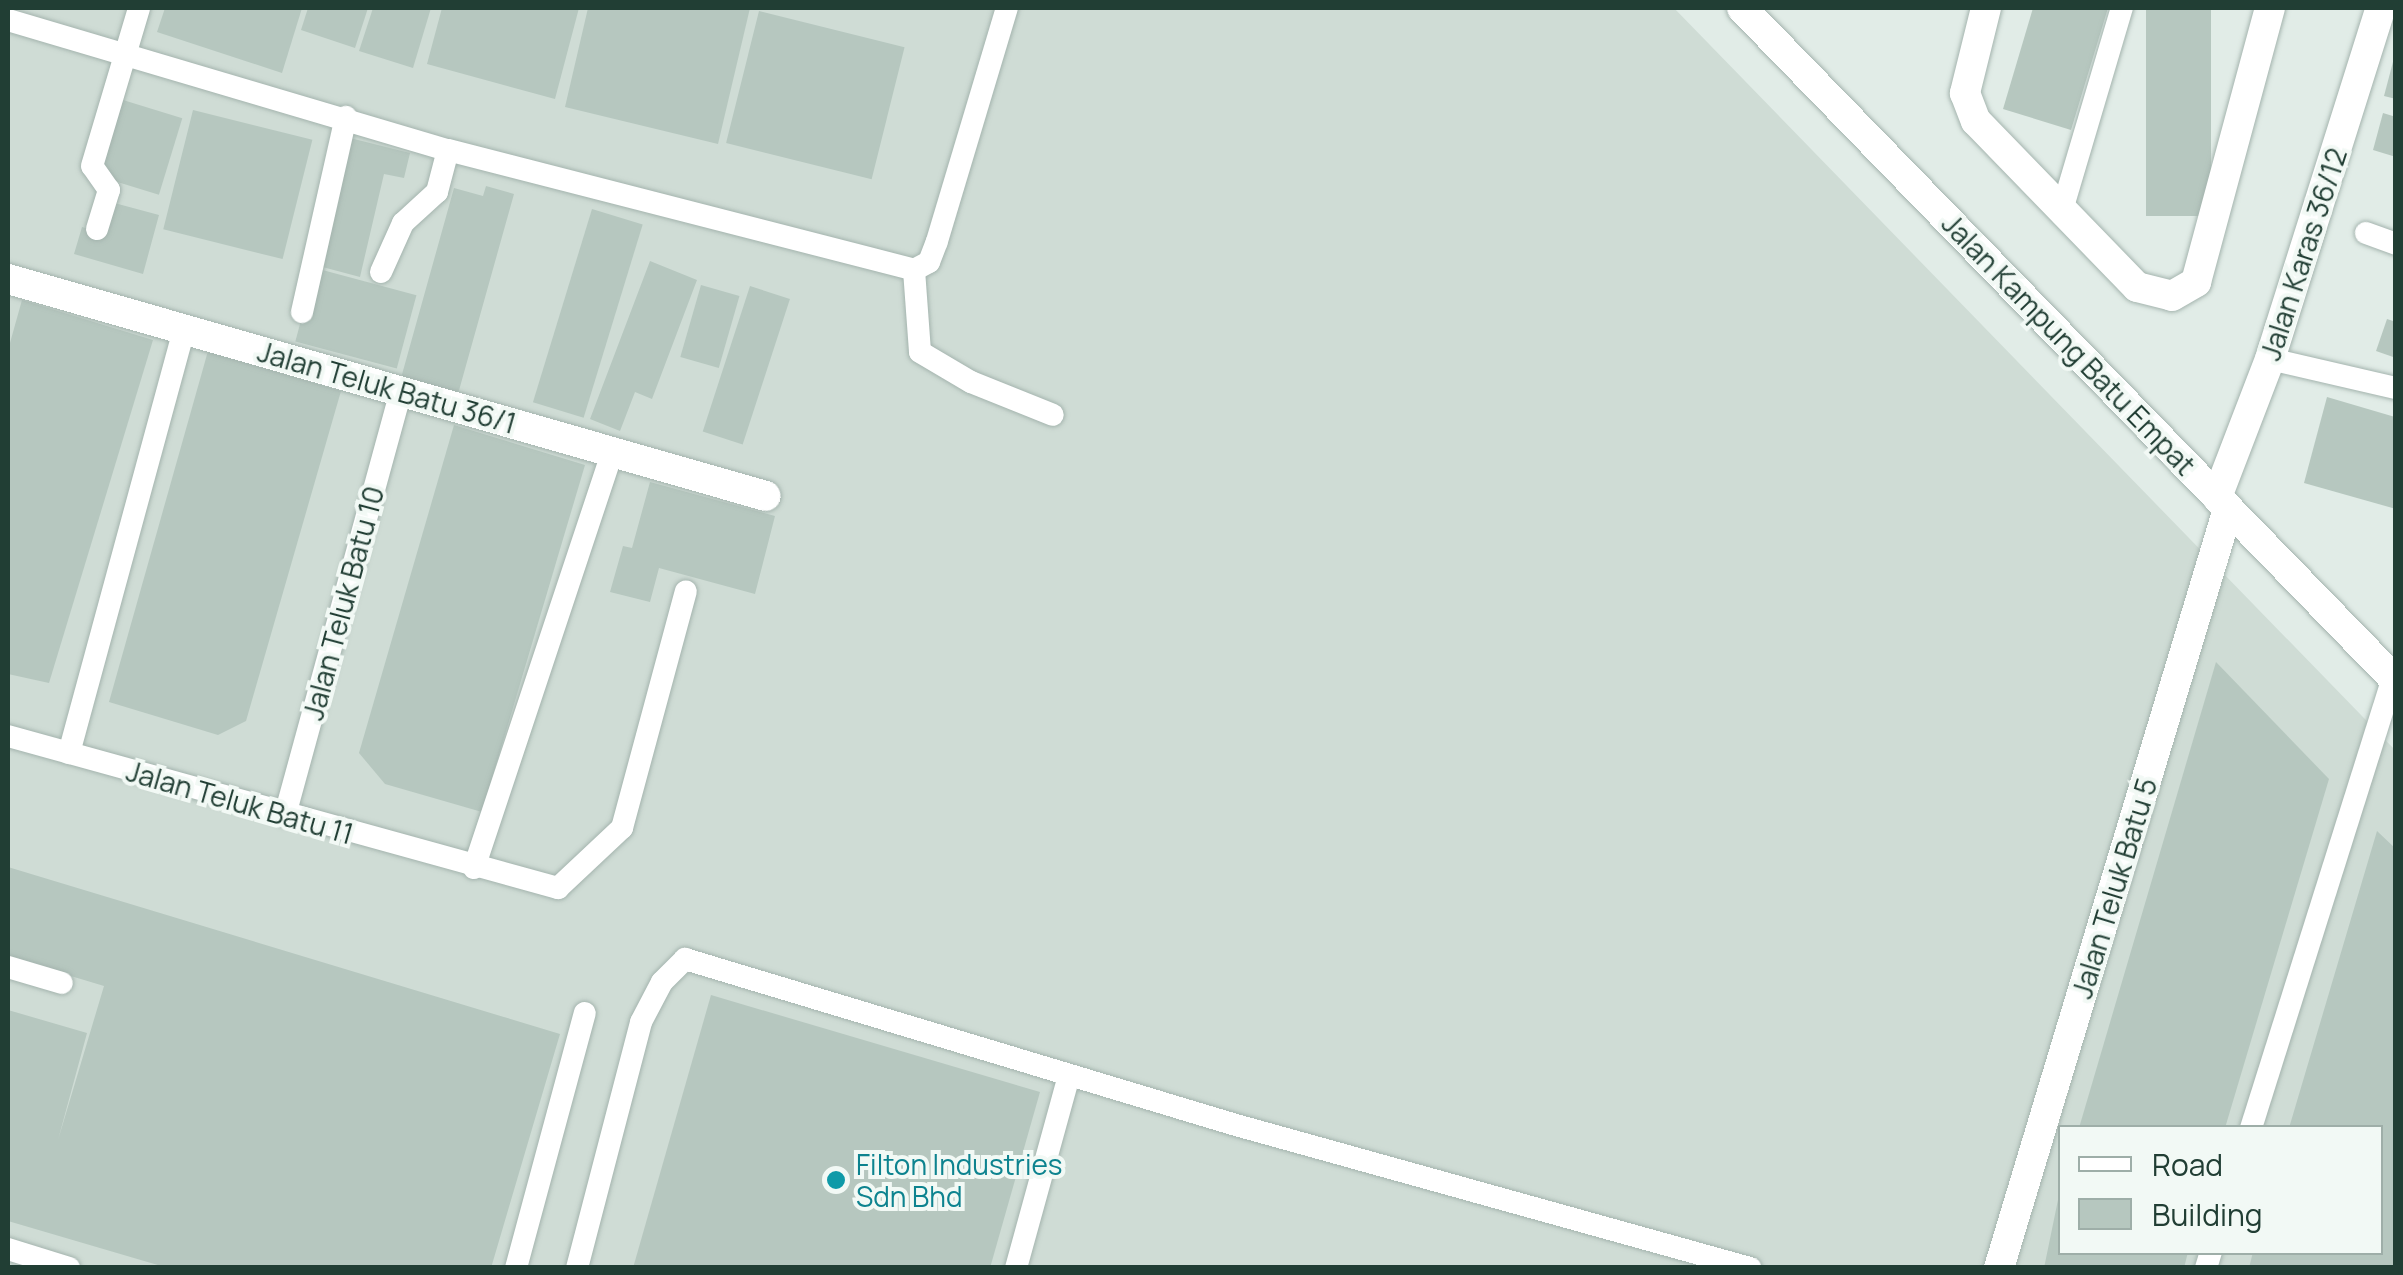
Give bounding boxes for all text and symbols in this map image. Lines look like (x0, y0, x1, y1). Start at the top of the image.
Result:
street label: Jalan Karas 36/12 (2253, 144, 2353, 364)
street label: Jalan Kampung Batu Empat (1935, 206, 2203, 482)
street label: Jalan Teluk Batu 36/1 (254, 334, 520, 440)
street label: Jalan Teluk Batu 10 (296, 482, 390, 724)
street label: Jalan Teluk Batu 11 (123, 754, 357, 850)
street label: Jalan Teluk Batu 5 (2065, 774, 2163, 1002)
legend (2058, 1125, 2383, 1255)
text: Road (2152, 1144, 2223, 1185)
place label: Filton Industries Sdn Bhd (856, 1147, 1063, 1213)
marker: Filton Industries Sdn Bhd (825, 1169, 847, 1191)
text: Building (2152, 1194, 2263, 1235)

